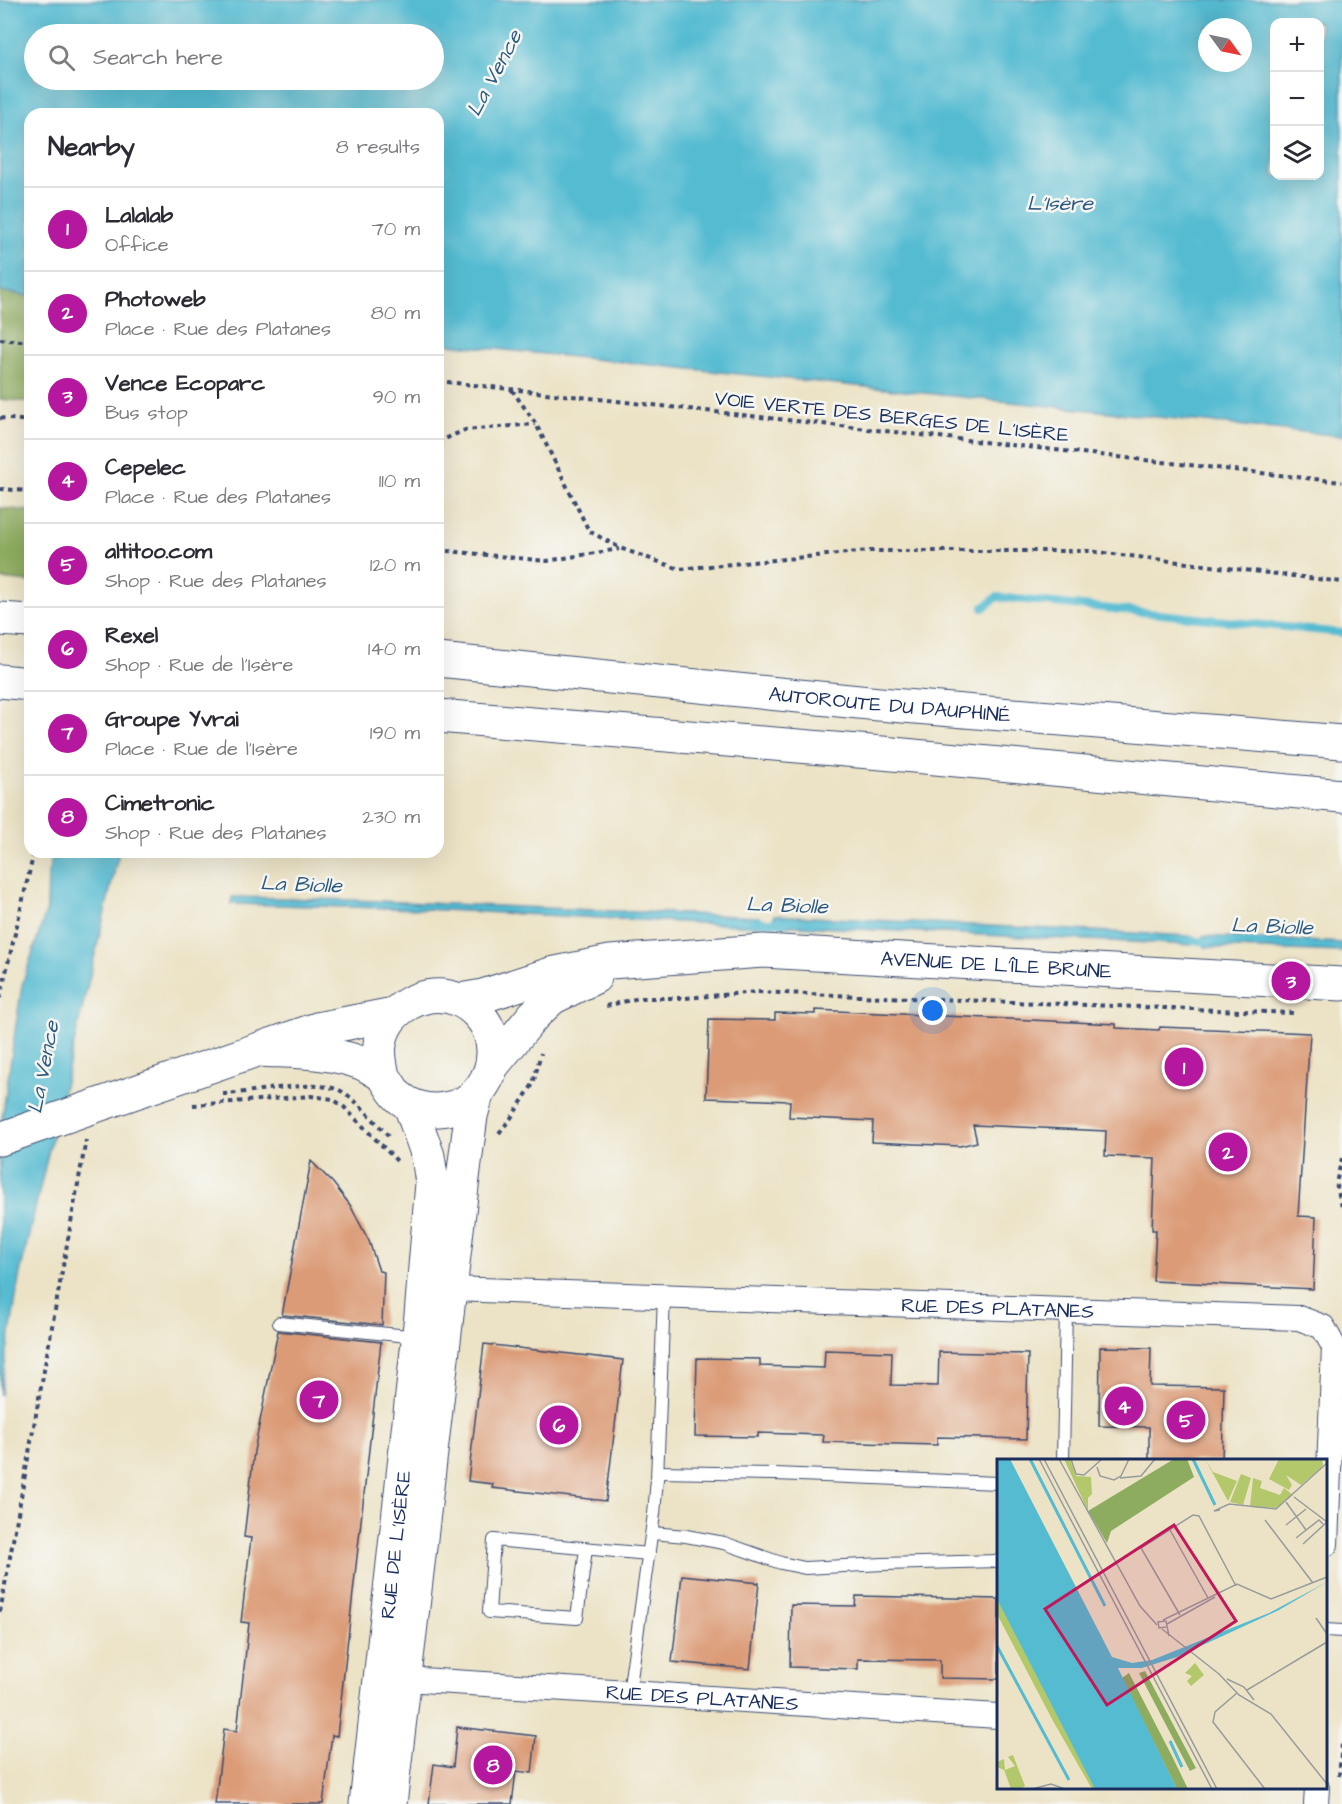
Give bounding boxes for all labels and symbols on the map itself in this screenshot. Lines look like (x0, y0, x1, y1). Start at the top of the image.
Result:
north arrow (1198, 18, 1252, 72)
water label: La Vence (460, 24, 530, 121)
water label: L'Isère (1027, 189, 1095, 218)
street label: VOIE VERTE DES BERGES DE L'ISÈRE (713, 384, 1071, 450)
street label: AUTOROUTE DU DAUPHINÉ (768, 680, 1012, 730)
water label: La Biolle (260, 869, 344, 900)
water label: La Biolle (746, 890, 830, 921)
water label: La Biolle (1231, 911, 1315, 942)
street label: AVENUE DE L'ÎLE BRUNE (880, 945, 1113, 986)
pin: 3 (1272, 958, 1310, 1004)
your location (918, 996, 947, 1025)
water label: La Vence (20, 1017, 67, 1116)
pin: 1 (1164, 1044, 1204, 1090)
pin: 2 (1208, 1130, 1248, 1174)
street label: RUE DES PLATANES (901, 1291, 1095, 1326)
pin: 7 (300, 1378, 338, 1422)
pin: 4 (1104, 1384, 1144, 1428)
pin: 5 (1166, 1398, 1206, 1442)
pin: 6 (540, 1402, 578, 1448)
inset map (997, 1459, 1327, 1789)
street label: RUE DE L'ISÈRE (374, 1469, 418, 1620)
street label: RUE DES PLATANES (605, 1679, 799, 1719)
pin: 8 (474, 1742, 512, 1788)

